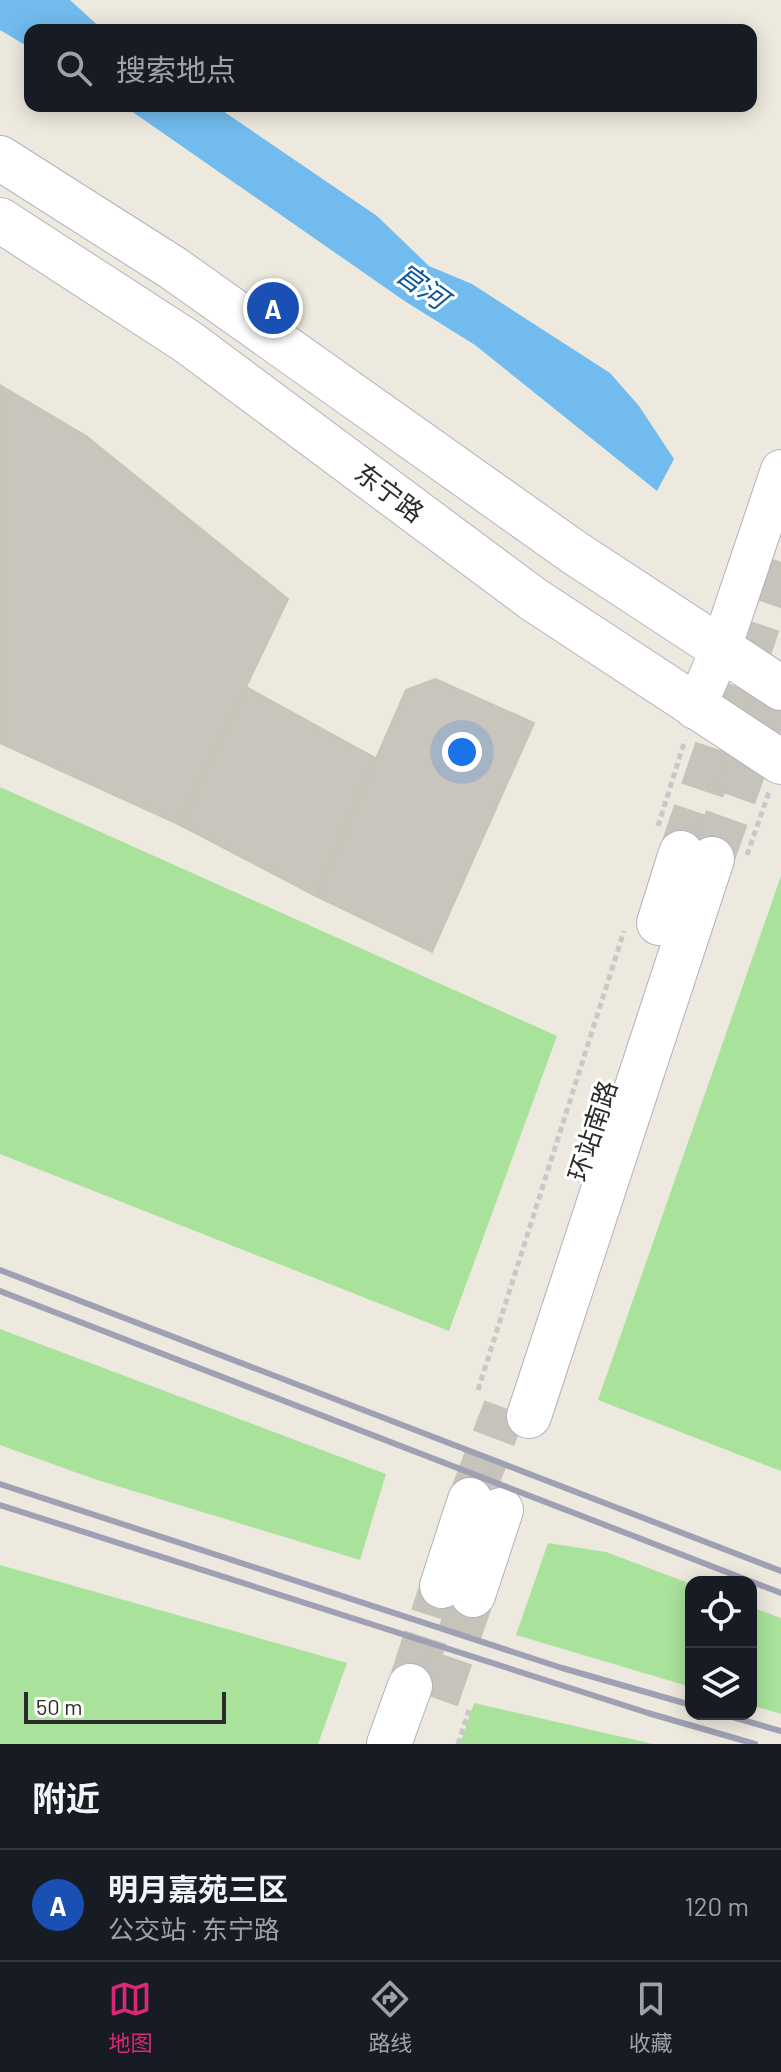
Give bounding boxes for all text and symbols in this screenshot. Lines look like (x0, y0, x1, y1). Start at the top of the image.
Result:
search box (24, 24, 757, 112)
icon: search (52, 46, 96, 90)
text: 搜索地点 (116, 51, 236, 87)
water label: 官河 (390, 255, 459, 318)
pin: A (247, 278, 299, 338)
street label: 东宁路 (349, 456, 430, 528)
your location (442, 732, 482, 772)
street label: 环站南路 (561, 1076, 622, 1185)
map controls (685, 1576, 757, 1720)
button: locate (685, 1576, 757, 1648)
button: layers (685, 1648, 757, 1720)
scale bar (24, 1688, 226, 1724)
text: 50 m (36, 1693, 82, 1719)
text: 附近 (32, 1777, 100, 1818)
text: 明月嘉苑三区 (108, 1870, 288, 1906)
text: A (49, 1890, 67, 1921)
text: 120 m (685, 1890, 749, 1921)
text: 公交站 · 东宁路 (108, 1913, 280, 1944)
tab: 地图 (108, 1977, 152, 2057)
tab: 路线 (368, 1977, 413, 2057)
tab: 收藏 (629, 1977, 673, 2057)

